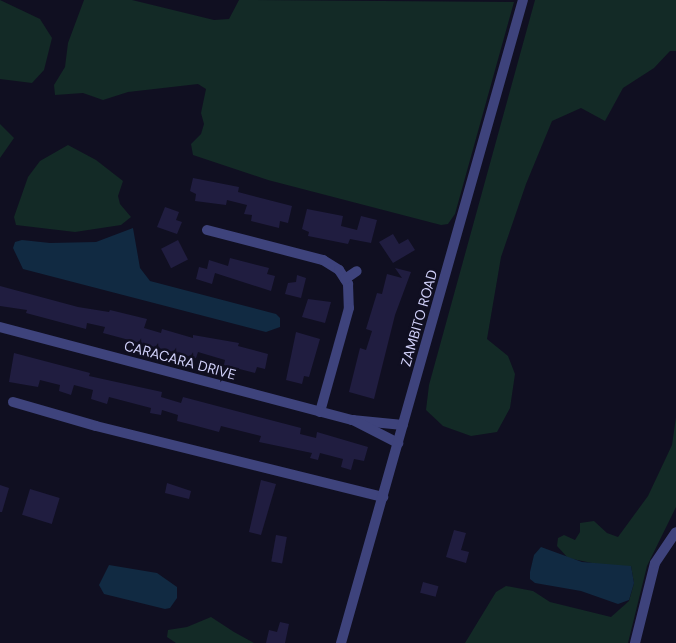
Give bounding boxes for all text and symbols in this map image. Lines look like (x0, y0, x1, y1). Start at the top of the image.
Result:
street label: ZAMBITO ROAD (397, 268, 441, 368)
street label: CARACARA DRIVE (122, 337, 238, 383)

